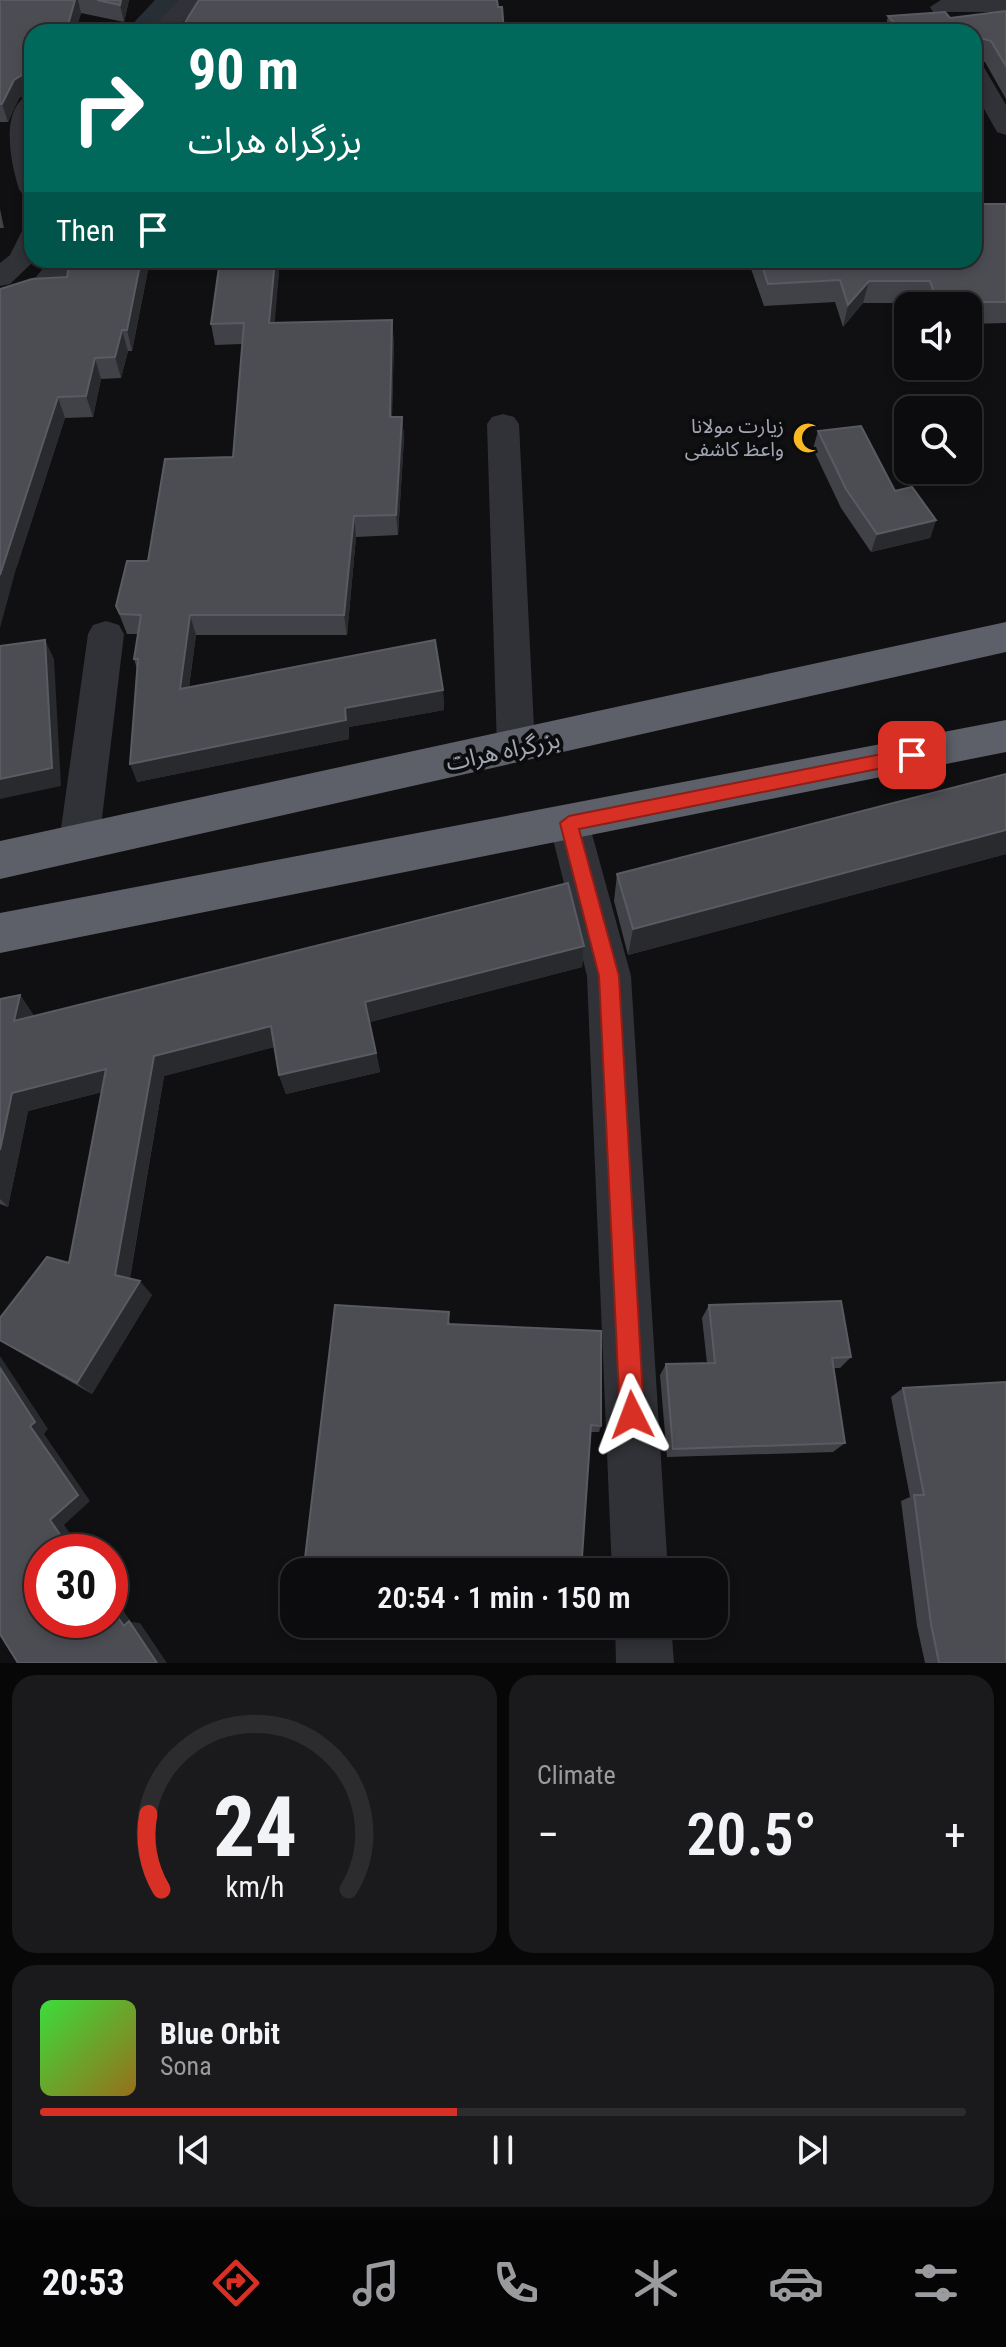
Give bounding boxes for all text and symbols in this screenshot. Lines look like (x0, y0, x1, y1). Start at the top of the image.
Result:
text: 90 m (188, 37, 299, 103)
icon: right (56, 56, 160, 160)
text: بزرگراه هرات (188, 120, 362, 162)
icon: arrive (131, 208, 175, 252)
text: Then (56, 213, 115, 248)
map controls (894, 292, 982, 484)
button: sound (894, 292, 982, 380)
button: search (894, 396, 982, 484)
place label: زیارت مولانا واعظ کاشفی (685, 414, 784, 461)
mosque icon: زیارت مولانا واعظ کاشفی (791, 421, 825, 455)
pin (878, 721, 946, 789)
street label: بزرگراه هرات (443, 725, 563, 777)
icon: arrive (890, 733, 934, 777)
position arrow (590, 1373, 674, 1457)
speed limit sign: 30 (24, 1534, 128, 1638)
text: 20:54 · 1 min · 150 m (377, 1580, 631, 1615)
text: Climate (537, 1760, 616, 1790)
text: 24 (212, 1779, 297, 1876)
text: 20.5° (686, 1799, 817, 1870)
text: − (537, 1809, 559, 1861)
text: + (944, 1809, 966, 1861)
text: km/h (225, 1870, 284, 1904)
text: Blue Orbit (160, 2016, 280, 2051)
text: Sona (160, 2051, 212, 2081)
icon: previous (172, 2128, 216, 2172)
icon: pause (481, 2128, 525, 2172)
icon: next (790, 2128, 834, 2172)
icon: directions (208, 2255, 264, 2311)
icon: music (348, 2255, 404, 2311)
icon: phone (488, 2255, 544, 2311)
icon: climate (628, 2255, 684, 2311)
icon: car (768, 2255, 824, 2311)
icon: filters (908, 2255, 964, 2311)
text: 20:53 (42, 2262, 125, 2304)

